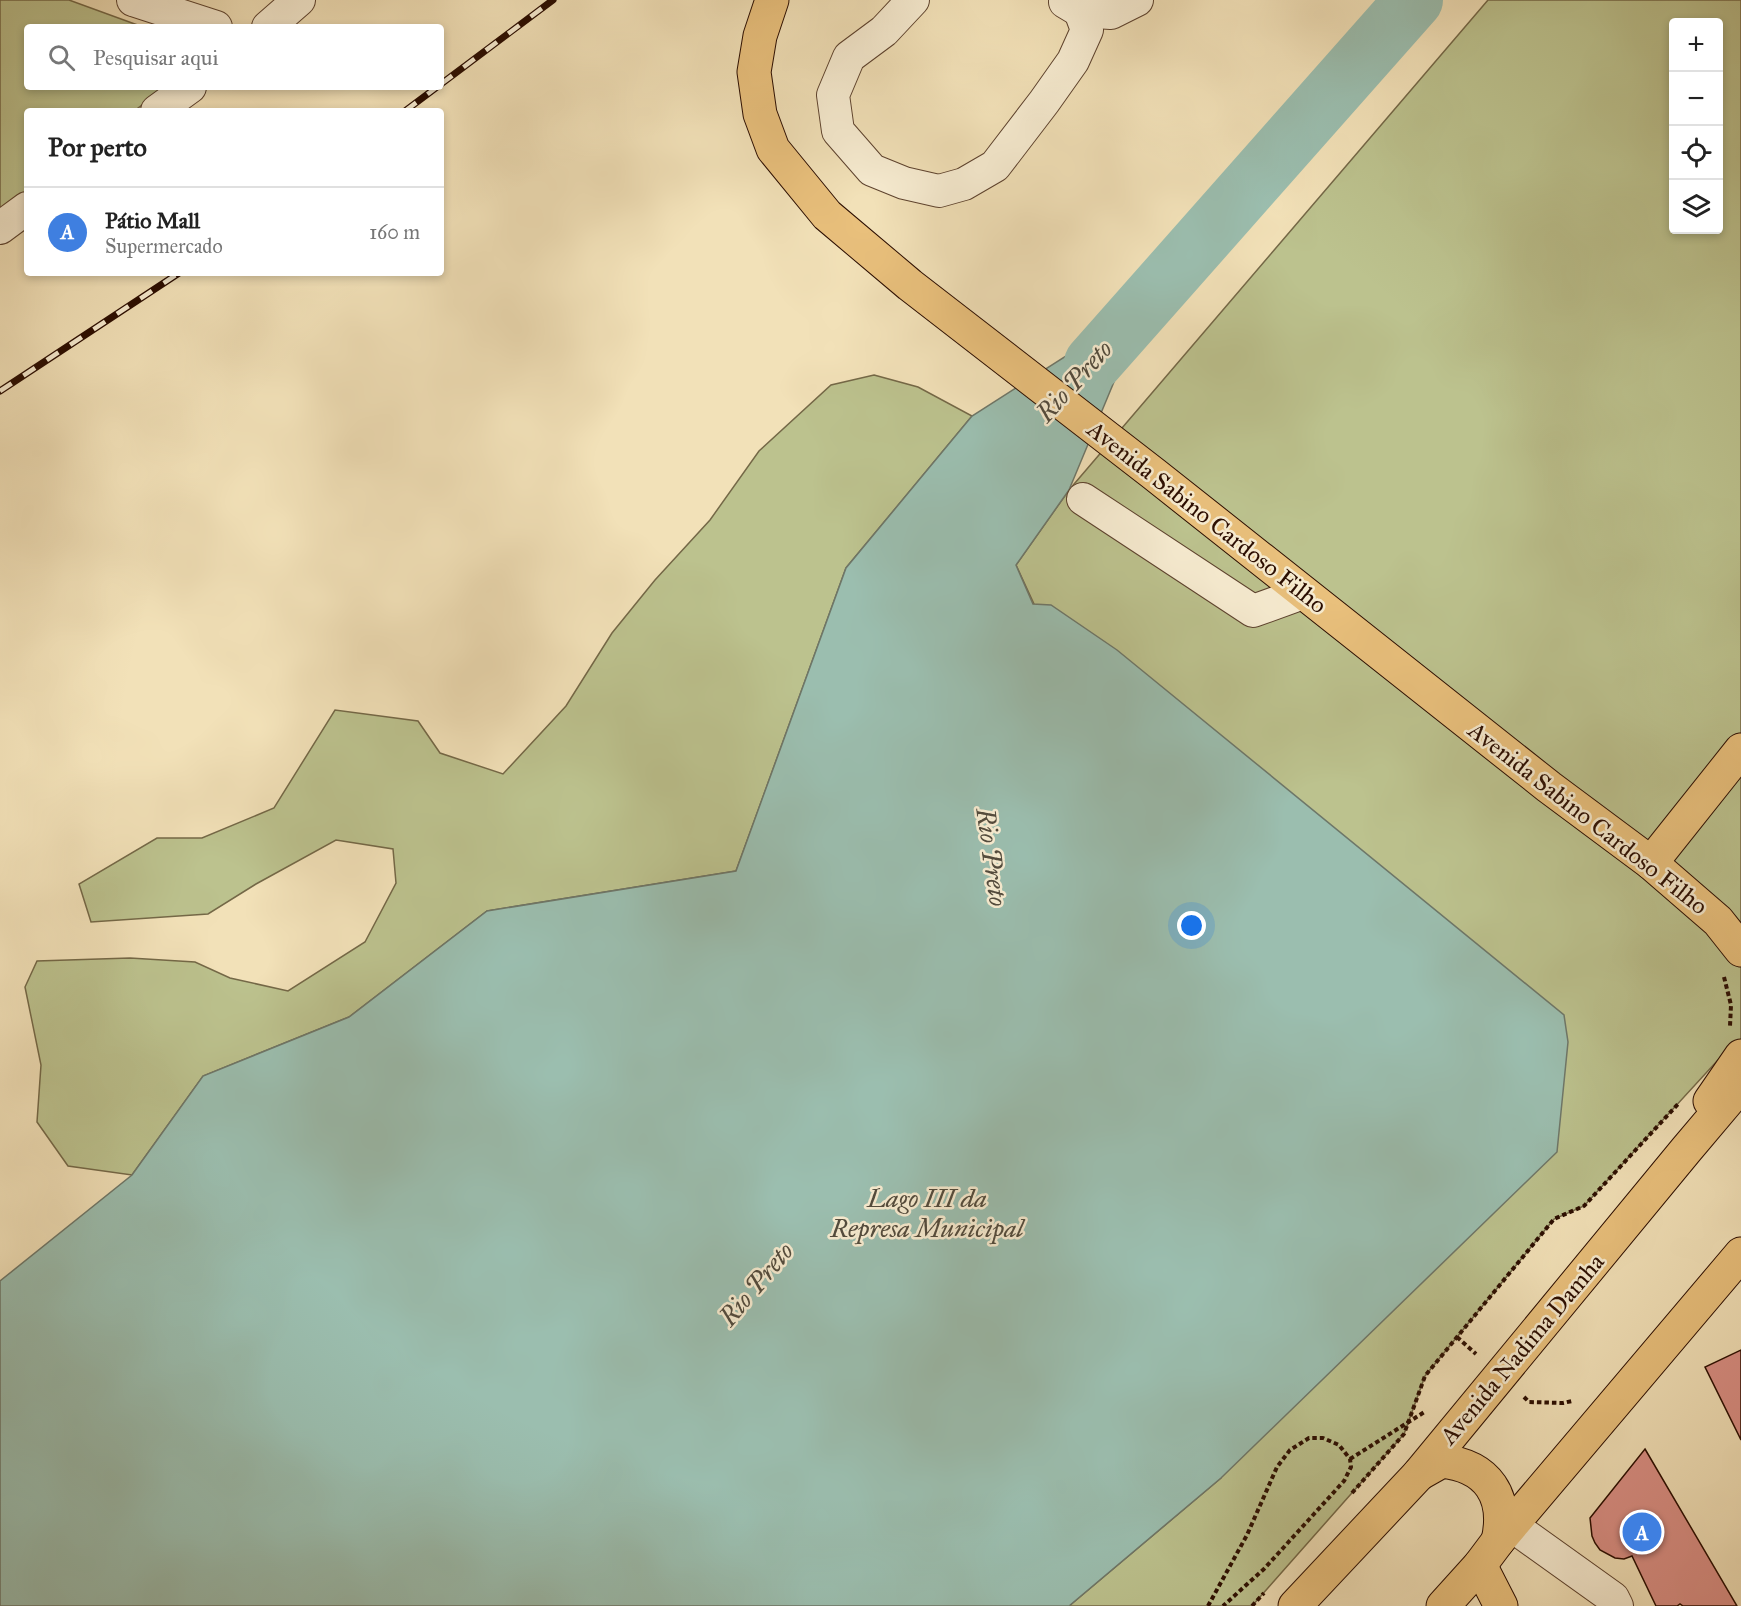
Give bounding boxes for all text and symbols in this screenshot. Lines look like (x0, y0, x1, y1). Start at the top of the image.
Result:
map controls (1669, 18, 1723, 234)
button: + (1669, 18, 1723, 72)
search box (24, 24, 444, 90)
icon: search (45, 41, 78, 74)
text: Pesquisar aqui (93, 44, 218, 71)
button: − (1669, 72, 1723, 126)
button: locate (1669, 126, 1723, 180)
text: Por perto (48, 131, 147, 163)
button: layers (1669, 180, 1723, 234)
text: Pátio Mall (105, 207, 200, 234)
text: A (61, 220, 74, 244)
text: 160 m (369, 220, 420, 244)
text: Supermercado (105, 234, 223, 258)
water label: Rio Preto (1028, 333, 1119, 429)
street label: Avenida Sabino Cardoso Filho (1080, 413, 1333, 620)
street label: Avenida Sabino Cardoso Filho (1461, 714, 1714, 921)
water label: Rio Preto (969, 805, 1015, 908)
your location (1177, 911, 1206, 940)
water label: Lago III da Represa Municipal (829, 1182, 1026, 1245)
water label: Rio Preto (711, 1236, 800, 1333)
street label: Avenida Nadima Damha (1433, 1247, 1611, 1451)
pin: A (1622, 1510, 1662, 1555)

